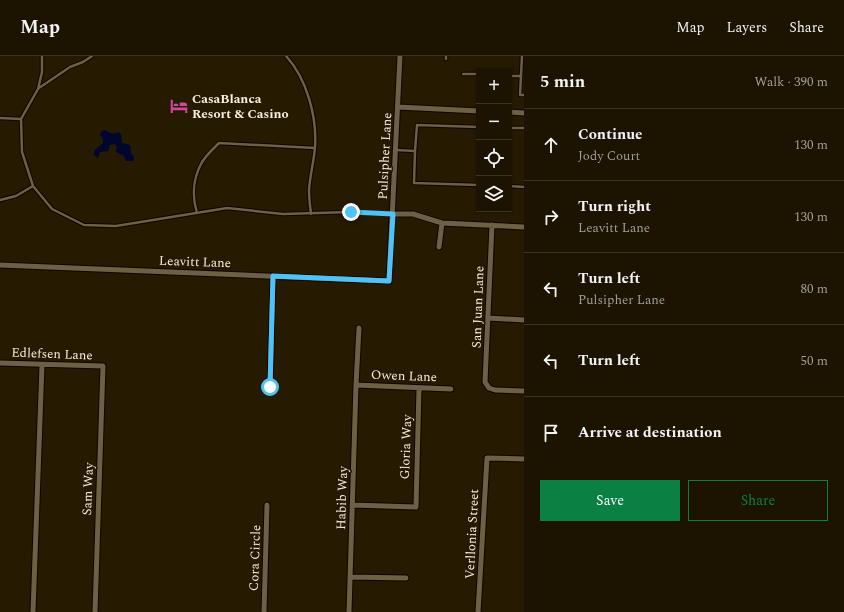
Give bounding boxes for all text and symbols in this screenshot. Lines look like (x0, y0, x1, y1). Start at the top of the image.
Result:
text: Map (20, 13, 60, 42)
text: Map (676, 17, 705, 38)
text: Layers (727, 17, 767, 38)
text: Share (789, 17, 824, 38)
map controls (476, 68, 512, 212)
button: + (476, 68, 512, 104)
text: 5 min (540, 69, 585, 95)
text: Walk · 390 m (754, 72, 828, 92)
place label: CasaBlanca Resort & Casino (192, 89, 289, 124)
hotel icon: CasaBlanca Resort & Casino (169, 96, 189, 116)
button: − (476, 104, 512, 140)
street label: Pulsipher Lane (373, 112, 397, 200)
text: Continue (578, 123, 643, 146)
icon: ahead (540, 134, 562, 156)
text: 130 m (794, 135, 828, 155)
button: locate (476, 140, 512, 176)
text: Jody Court (578, 146, 640, 166)
button: layers (476, 176, 512, 212)
text: Turn right (578, 195, 651, 218)
route end (342, 203, 360, 221)
icon: right (540, 206, 562, 228)
text: 130 m (794, 207, 828, 227)
text: Leavitt Lane (578, 218, 650, 238)
street label: Leavitt Lane (159, 251, 231, 273)
street label: San Juan Lane (467, 266, 489, 348)
text: Turn left (578, 267, 640, 290)
icon: left (540, 278, 562, 300)
text: 80 m (801, 279, 828, 299)
text: Pulsipher Lane (578, 290, 665, 310)
street label: Edlefsen Lane (11, 343, 93, 365)
text: Turn left (578, 349, 640, 372)
icon: left (540, 350, 562, 372)
text: 50 m (801, 351, 828, 371)
street label: Owen Lane (371, 365, 437, 387)
route start (261, 378, 279, 396)
street label: Gloria Way (395, 414, 417, 480)
text: Arrive at destination (578, 421, 722, 444)
icon: arrive (540, 422, 562, 444)
street label: Sam Way (77, 461, 99, 516)
street label: Habib Way (331, 465, 353, 530)
button: Save (540, 480, 680, 521)
button: Share (688, 480, 828, 521)
street label: Verllonia Street (460, 488, 484, 580)
street label: Cora Circle (244, 524, 266, 592)

